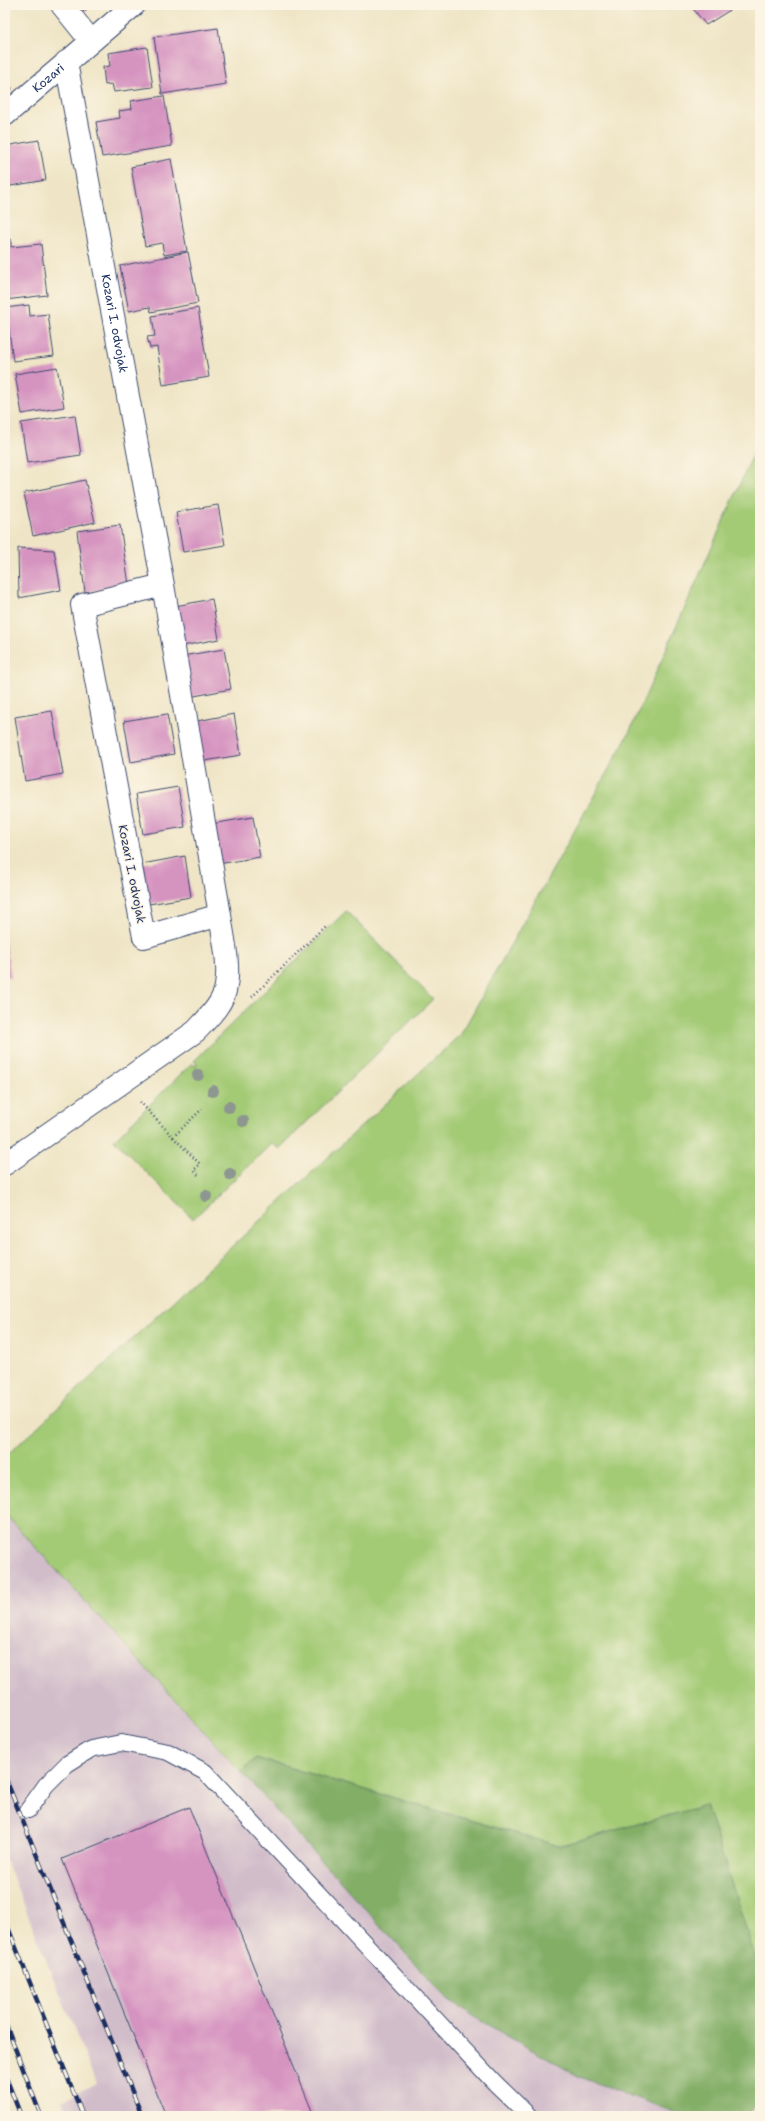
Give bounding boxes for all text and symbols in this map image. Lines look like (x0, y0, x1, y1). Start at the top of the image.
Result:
street label: Kozari (29, 60, 68, 96)
street label: Kozari I. odvojak (97, 273, 132, 374)
street label: Kozari I. odvojak (115, 823, 149, 925)

